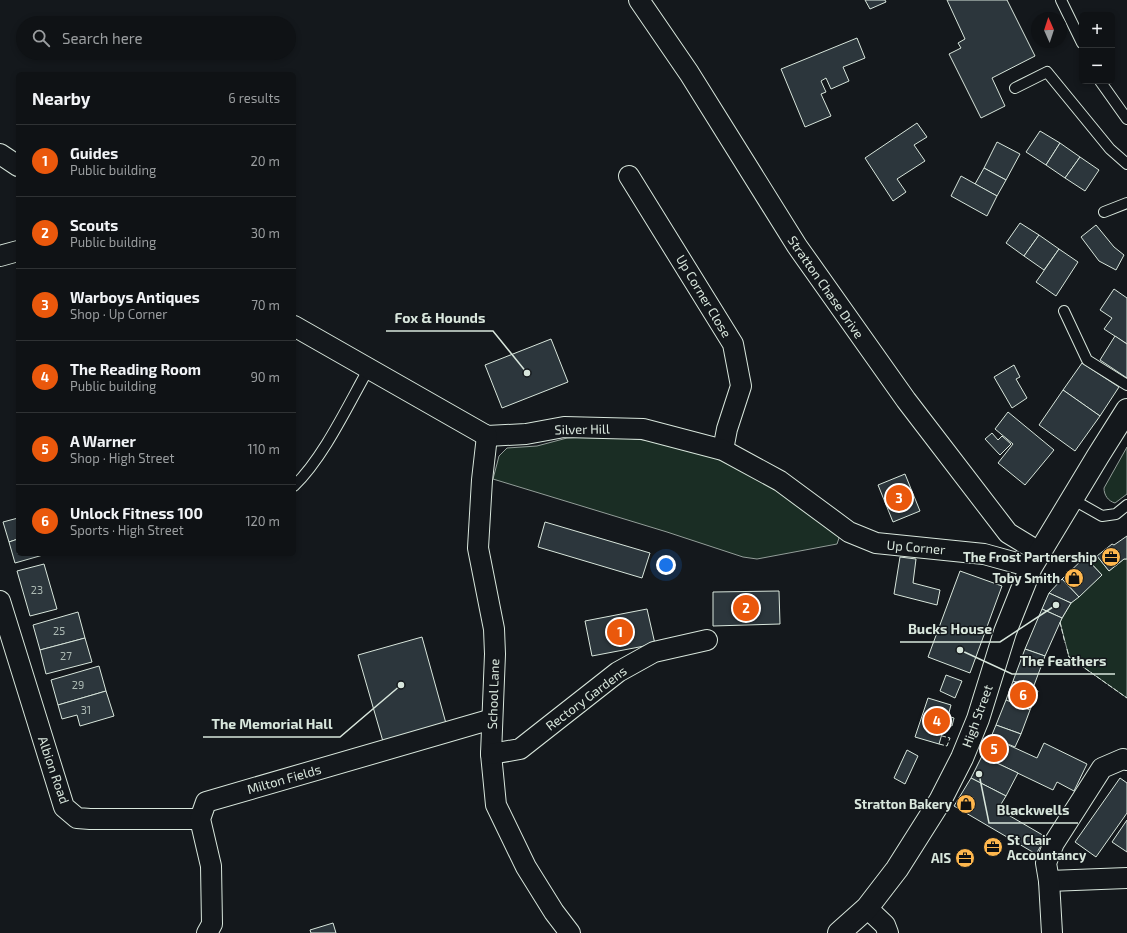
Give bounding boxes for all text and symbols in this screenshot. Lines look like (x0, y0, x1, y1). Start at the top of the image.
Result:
north arrow (1031, 12, 1067, 48)
map controls (1079, 12, 1115, 84)
button: + (1079, 12, 1115, 48)
search box (16, 16, 296, 60)
icon: search (30, 27, 52, 49)
text: Search here (62, 29, 143, 47)
button: − (1079, 48, 1115, 84)
text: Nearby (32, 88, 90, 108)
text: 6 results (228, 90, 280, 106)
text: Guides (70, 144, 118, 162)
text: 1 (42, 153, 48, 169)
text: 20 m (251, 153, 280, 169)
text: Public building (70, 162, 156, 178)
text: Scouts (70, 216, 118, 234)
text: 2 (41, 225, 49, 241)
text: 30 m (251, 225, 280, 241)
street label: Stratton Chase Drive (785, 233, 867, 341)
text: Public building (70, 234, 156, 250)
street label: Up Corner Close (673, 252, 735, 340)
text: Warboys Antiques (70, 288, 200, 306)
text: 3 (41, 297, 49, 313)
text: 70 m (251, 297, 280, 313)
callout: Fox & Hounds (386, 305, 493, 331)
text: Shop · Up Corner (70, 306, 168, 322)
text: Fox & Hounds (395, 309, 485, 326)
text: The Reading Room (70, 360, 201, 378)
text: 4 (41, 369, 49, 385)
text: 90 m (250, 369, 280, 385)
text: Public building (70, 378, 156, 394)
street label: Silver Hill (554, 421, 610, 437)
text: A Warner (70, 432, 136, 450)
text: 5 (41, 441, 49, 457)
text: 110 m (248, 441, 280, 457)
text: Shop · High Street (70, 450, 174, 466)
pin: 3 (886, 483, 912, 513)
text: Unlock Fitness 100 (70, 504, 203, 522)
text: 6 (41, 513, 49, 529)
text: 120 m (245, 513, 280, 529)
text: Sports · High Street (70, 522, 184, 538)
street label: Up Corner (886, 536, 946, 558)
office icon: The Frost Partnership (1100, 546, 1122, 568)
place label: The Frost Partnership (963, 549, 1097, 565)
your location (656, 555, 676, 575)
shop icon: Toby Smith (1063, 567, 1085, 589)
place label: Toby Smith (992, 570, 1060, 586)
house number: 23 (31, 583, 43, 596)
pin: 2 (733, 593, 759, 623)
callout: Bucks House (900, 616, 1000, 642)
pin: 1 (607, 617, 633, 647)
text: Bucks House (908, 620, 992, 637)
house number: 25 (53, 624, 65, 637)
callout: The Feathers (1012, 648, 1115, 674)
house number: 27 (60, 649, 72, 662)
text: The Feathers (1020, 652, 1106, 669)
street label: School Lane (484, 658, 502, 730)
street label: Rectory Gardens (542, 662, 630, 734)
house number: 29 (72, 678, 84, 691)
pin: 6 (1010, 680, 1036, 710)
street label: High Street (958, 682, 996, 750)
house number: 31 (81, 703, 91, 716)
pin: 4 (924, 706, 950, 736)
callout: The Memorial Hall (203, 711, 340, 737)
text: The Memorial Hall (211, 715, 333, 732)
street label: Albion Road (35, 734, 73, 806)
pin: 5 (981, 734, 1007, 764)
street label: Milton Fields (245, 761, 323, 797)
shop icon: Stratton Bakery (955, 793, 977, 815)
place label: Stratton Bakery (854, 796, 953, 812)
callout: Blackwells (989, 797, 1078, 823)
text: Blackwells (997, 801, 1069, 818)
place label: St Clair Accountancy (1007, 832, 1087, 863)
office icon: St Clair Accountancy (982, 836, 1004, 858)
office icon: AIS (954, 847, 976, 869)
place label: AIS (931, 850, 951, 866)

